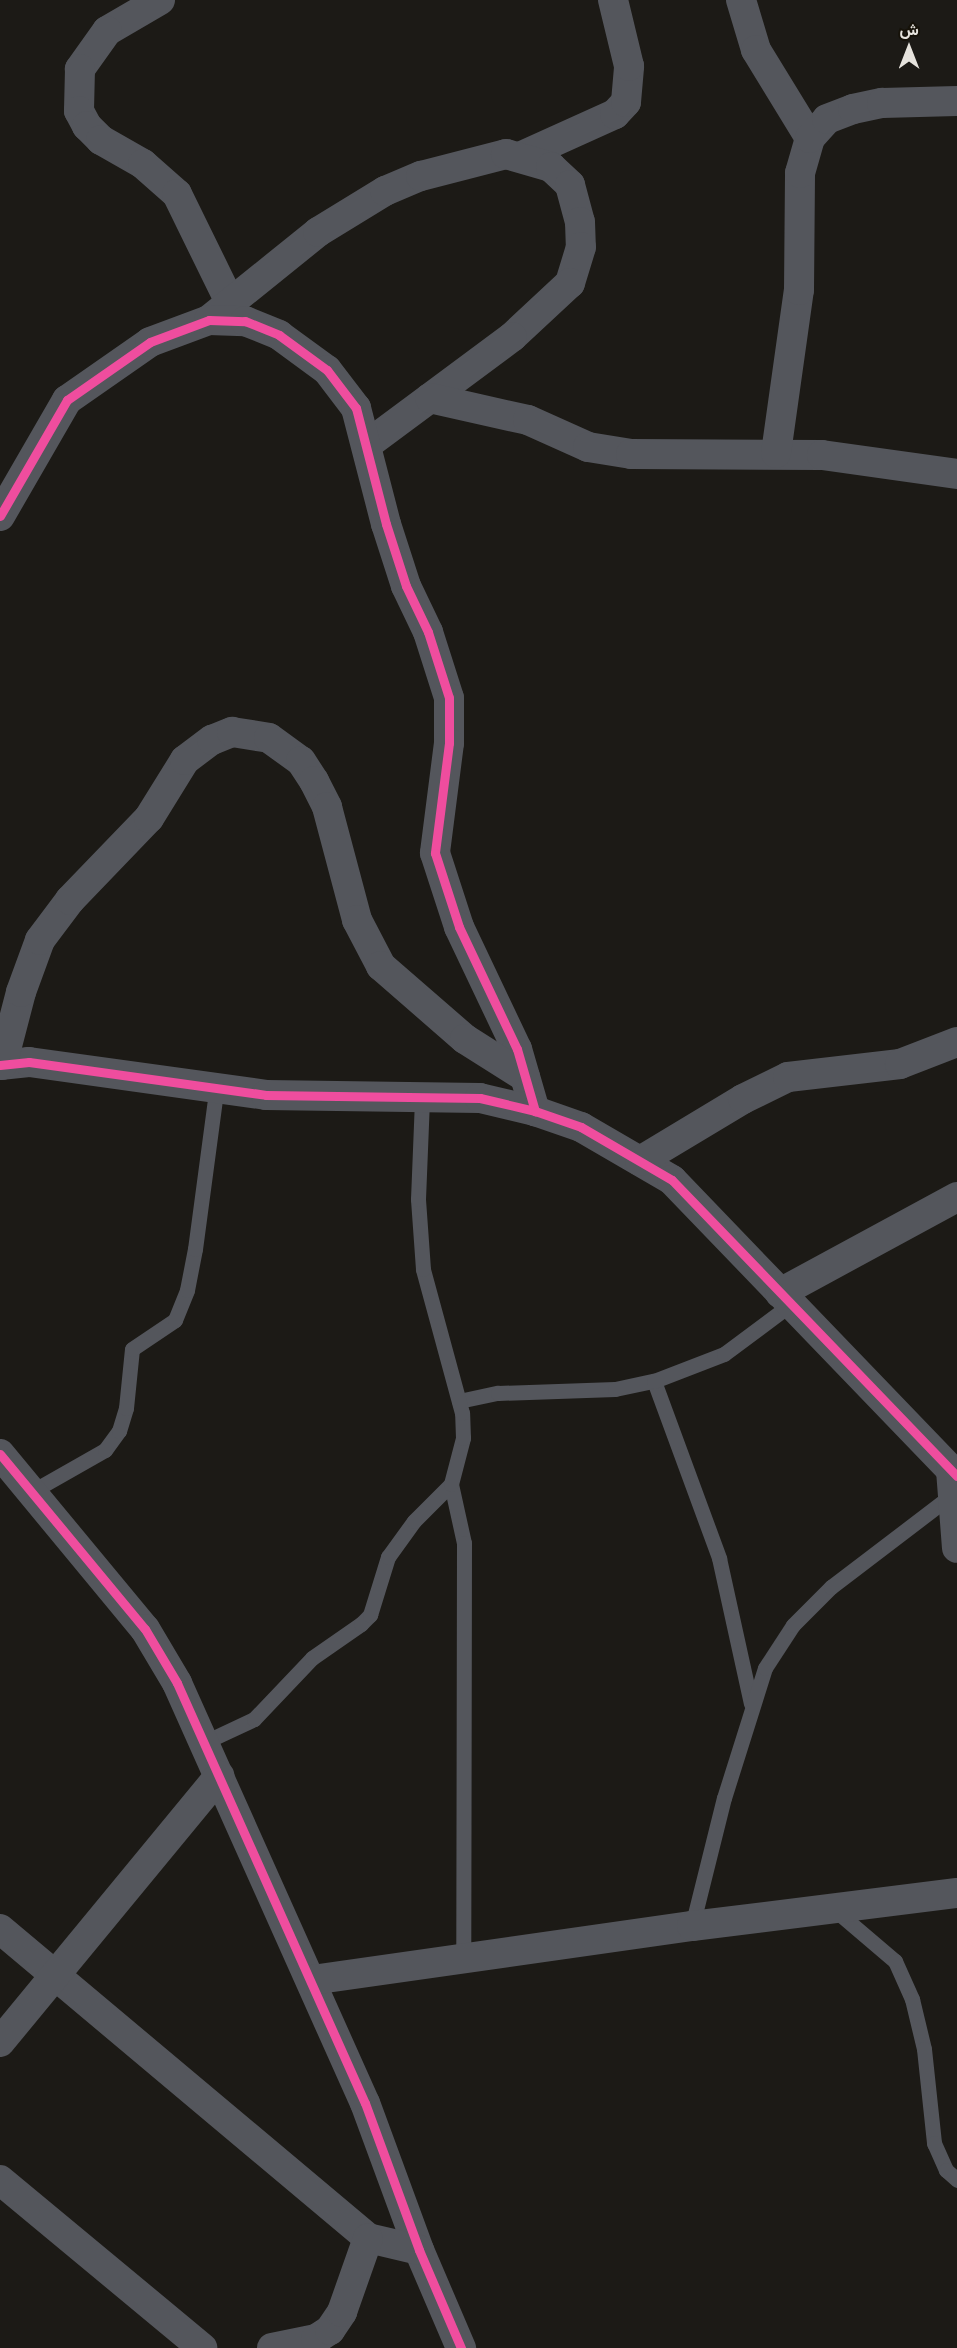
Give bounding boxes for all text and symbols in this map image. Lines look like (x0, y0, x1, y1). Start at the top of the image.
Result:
north arrow (879, 18, 939, 78)
text: ش (899, 20, 919, 40)

